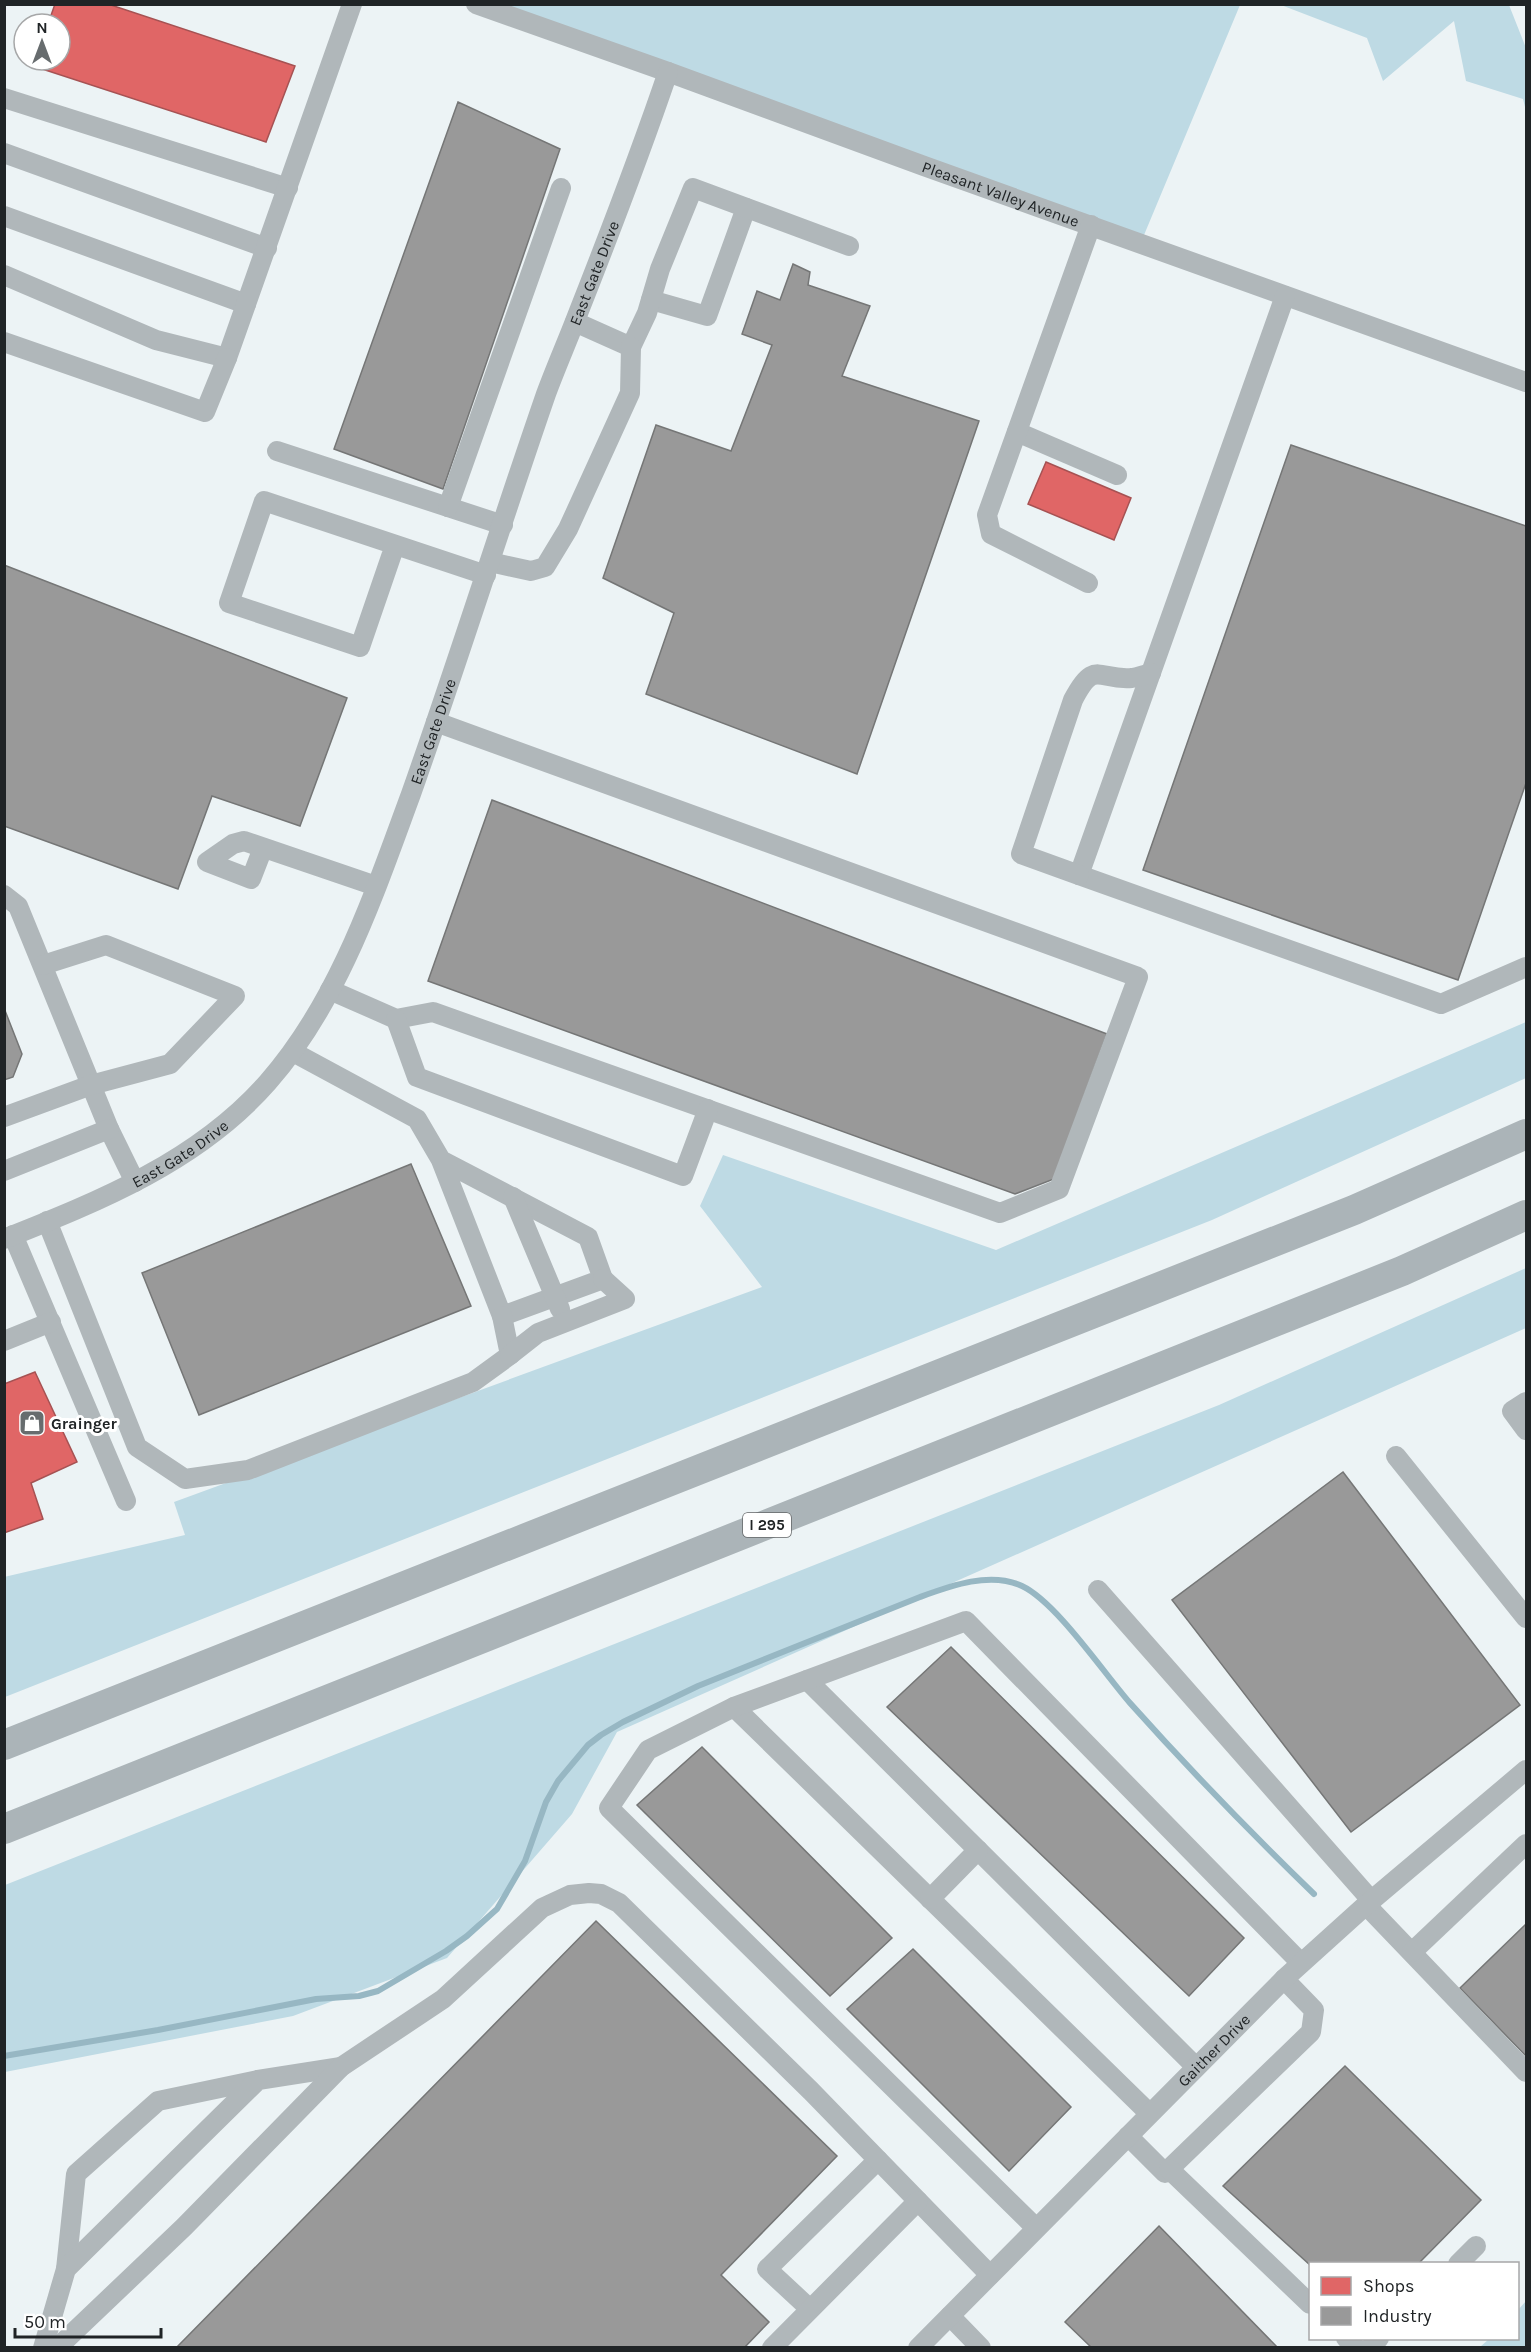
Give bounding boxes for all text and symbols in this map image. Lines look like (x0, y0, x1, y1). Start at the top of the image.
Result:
north arrow (12, 12, 72, 72)
text: N (36, 18, 48, 37)
street label: Pleasant Valley Avenue (920, 157, 1082, 230)
street label: East Gate Drive (565, 218, 623, 328)
street label: East Gate Drive (406, 676, 460, 787)
street label: East Gate Drive (129, 1116, 232, 1191)
shop icon: Grainger (17, 1408, 47, 1438)
place label: Grainger (51, 1414, 117, 1433)
road number: I 295 (743, 1513, 791, 1537)
street label: Gaither Drive (1174, 2009, 1254, 2090)
legend (1309, 2262, 1519, 2340)
text: Shops (1363, 2275, 1415, 2297)
scale bar (15, 2301, 160, 2339)
text: Industry (1363, 2305, 1432, 2327)
text: 50 m (24, 2311, 66, 2333)

